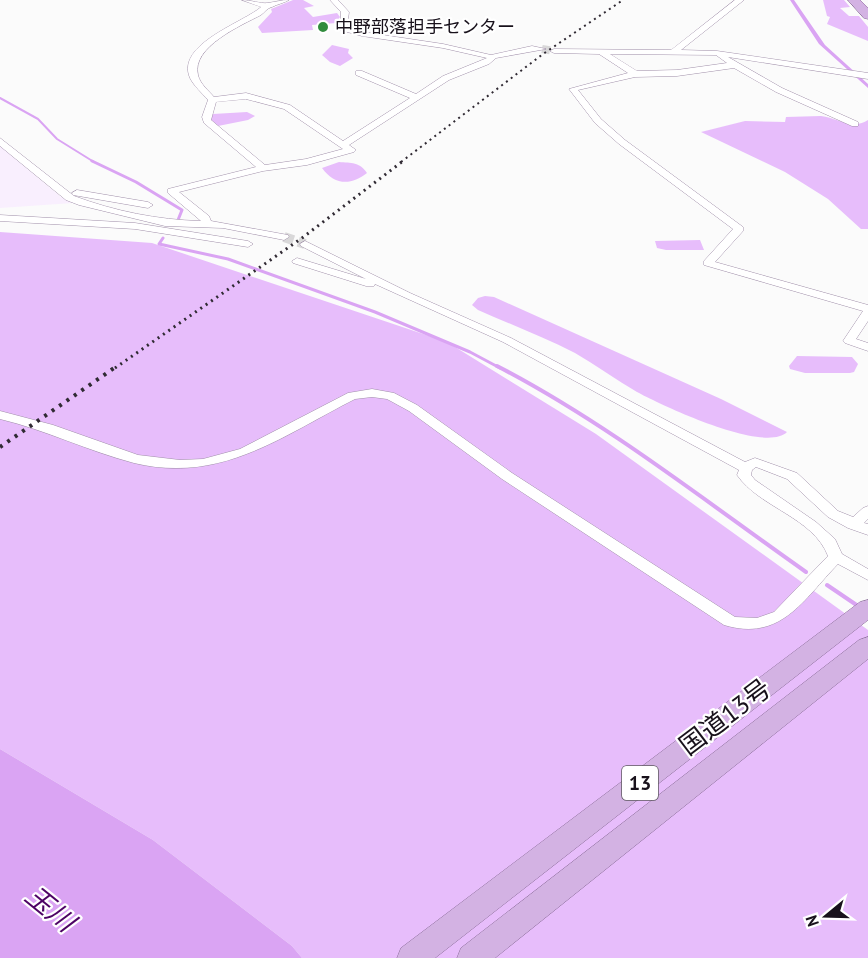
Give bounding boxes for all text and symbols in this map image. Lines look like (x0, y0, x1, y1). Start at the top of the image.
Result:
place label: 中野部落担手センター (335, 15, 515, 38)
marker: 中野部落担手センター (316, 20, 330, 34)
street label: 国道13号 (672, 671, 777, 762)
road number: 13 (622, 766, 658, 800)
water label: 玉川 (19, 878, 85, 940)
north arrow (796, 886, 856, 946)
text: N (801, 913, 823, 929)

